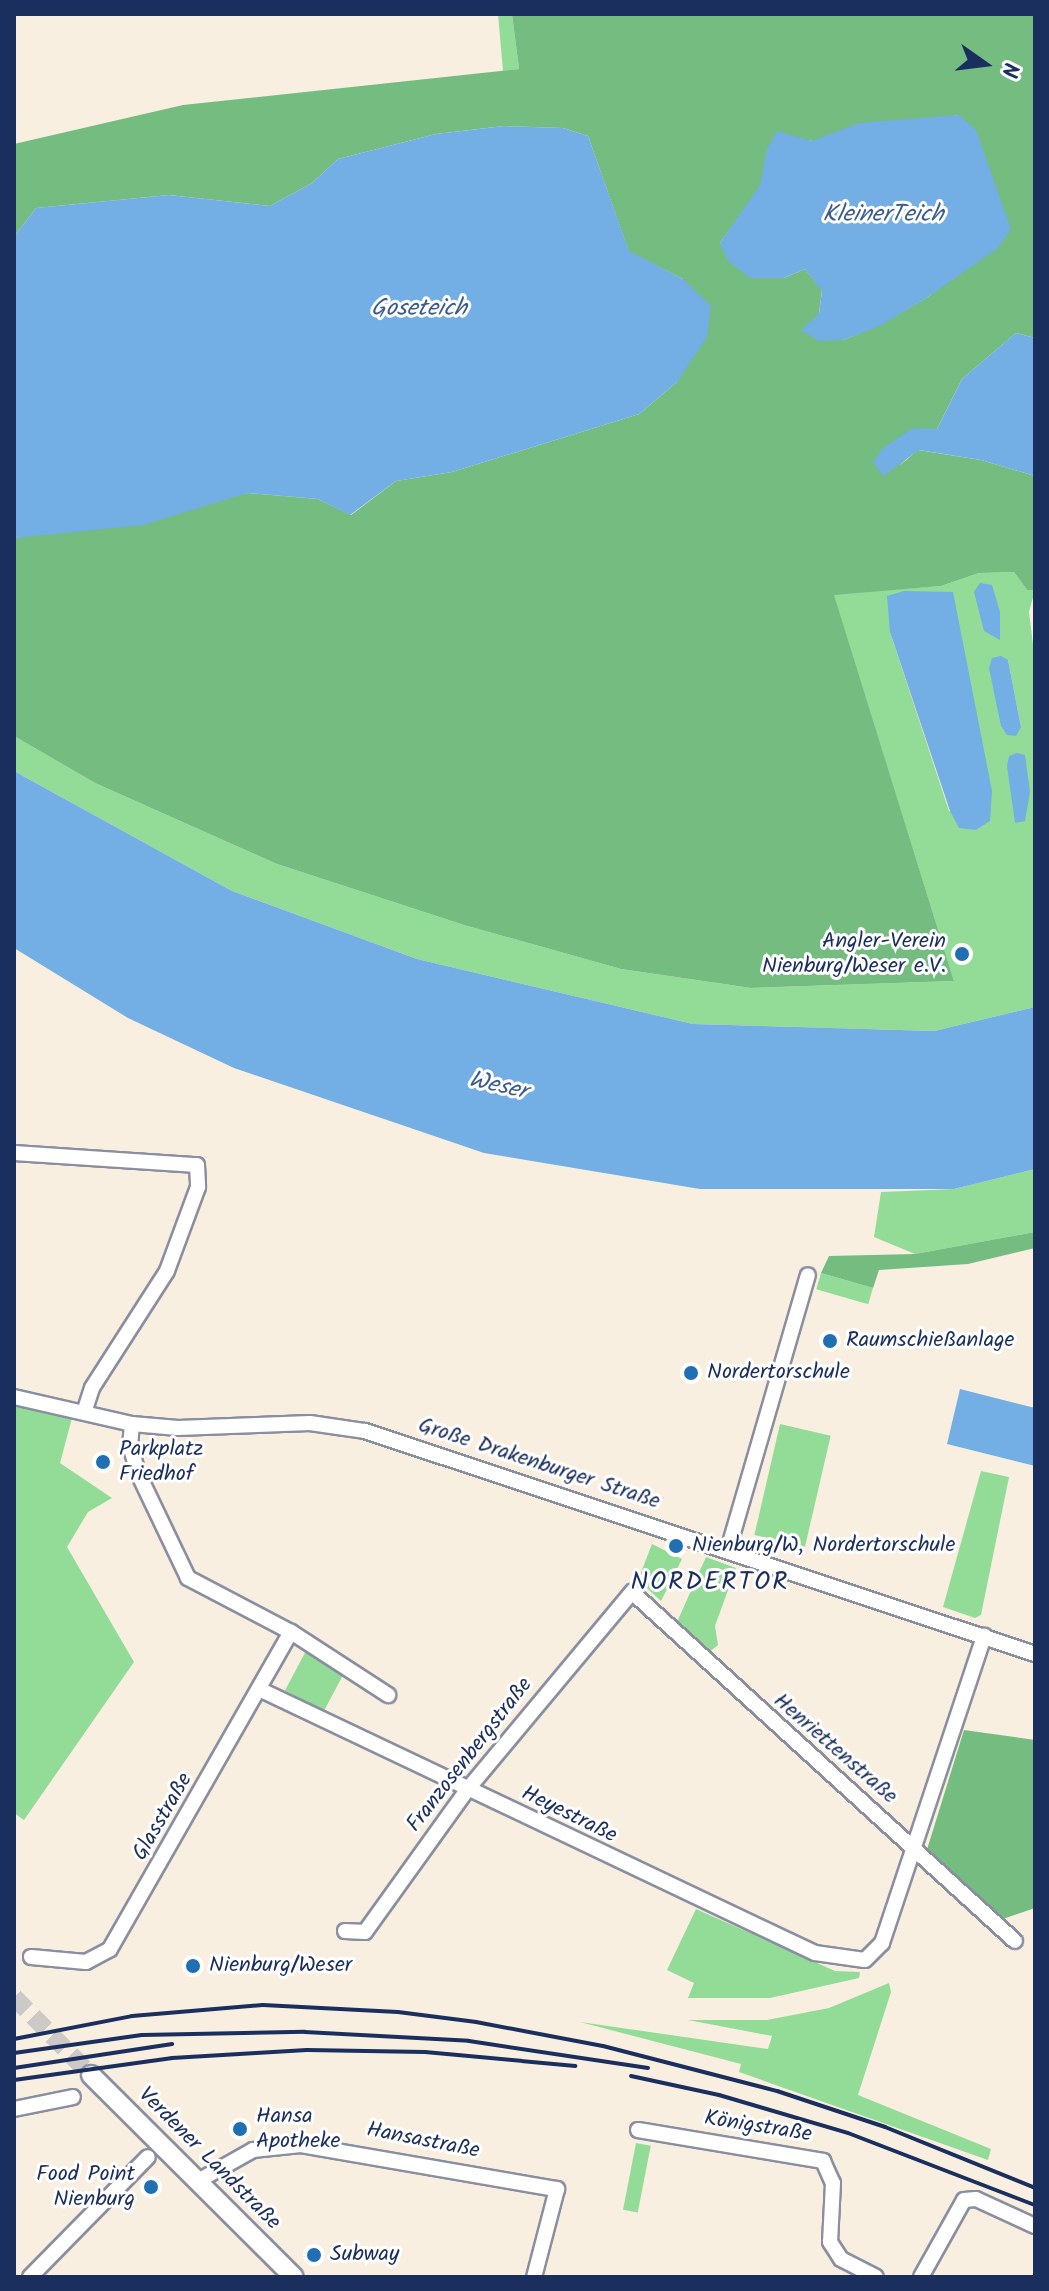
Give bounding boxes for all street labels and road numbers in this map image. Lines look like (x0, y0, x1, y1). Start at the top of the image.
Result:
street label: Große Drakenburger Straße (415, 1412, 663, 1516)
street label: Franzosenbergstraße (401, 1672, 539, 1838)
street label: Henriettenstraße (768, 1688, 902, 1810)
street label: Glasstraße (127, 1768, 199, 1866)
street label: Heyestraße (517, 1781, 621, 1849)
street label: Verdener Landstraße (132, 2082, 286, 2236)
street label: Königstraße (702, 2105, 814, 2149)
street label: Hansastraße (364, 2117, 482, 2165)

